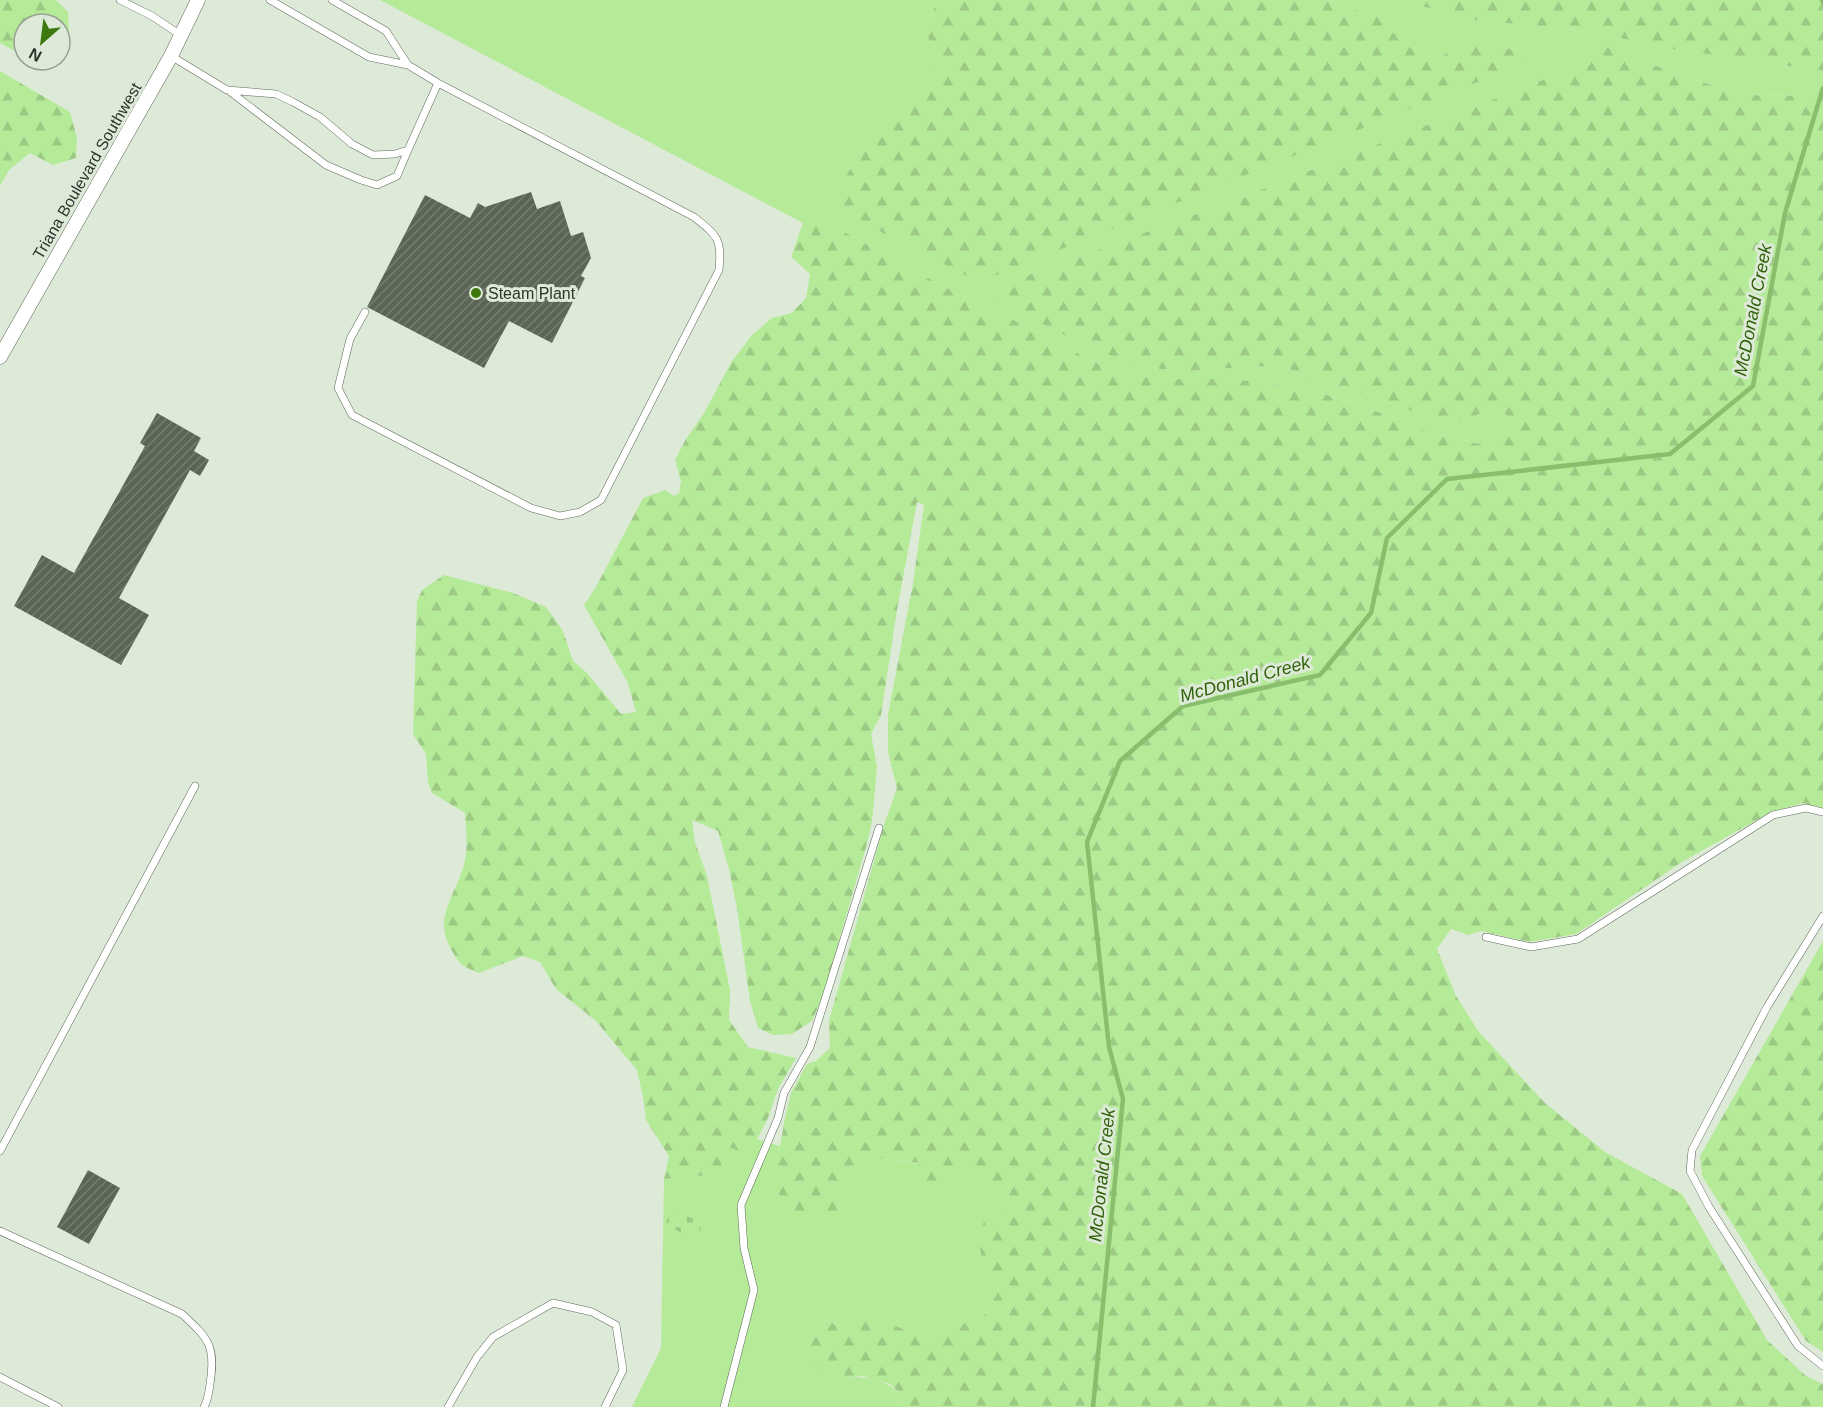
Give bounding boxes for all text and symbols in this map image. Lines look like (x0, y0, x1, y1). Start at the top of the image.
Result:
north arrow (12, 12, 72, 72)
text: N (26, 45, 44, 65)
street label: Triana Boulevard Southwest (30, 79, 145, 262)
water label: McDonald Creek (1730, 241, 1776, 378)
place label: Steam Plant (488, 285, 576, 302)
marker: Steam Plant (469, 286, 483, 300)
water label: McDonald Creek (1178, 652, 1313, 706)
water label: McDonald Creek (1085, 1106, 1119, 1243)

